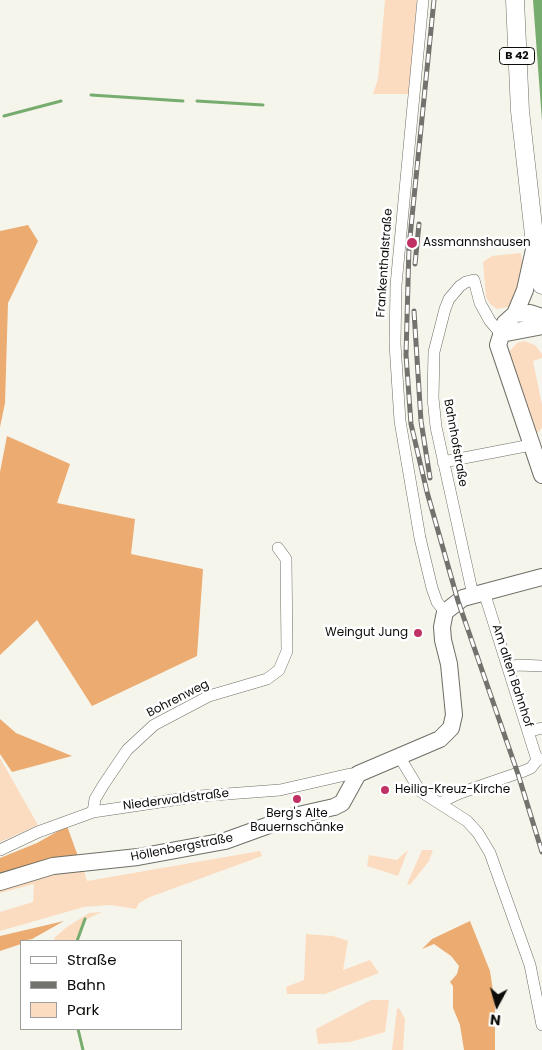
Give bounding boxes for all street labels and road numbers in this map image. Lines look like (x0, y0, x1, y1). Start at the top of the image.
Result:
road number: B 42 (500, 48, 534, 64)
street label: Frankenthalstraße (374, 208, 396, 318)
street label: Bahnhofstraße (440, 398, 470, 488)
street label: Am alten Bahnhof (489, 623, 535, 729)
street label: Bohrenweg (145, 677, 211, 721)
street label: Niederwaldstraße (122, 786, 230, 814)
street label: Höllenbergstraße (130, 831, 234, 865)

